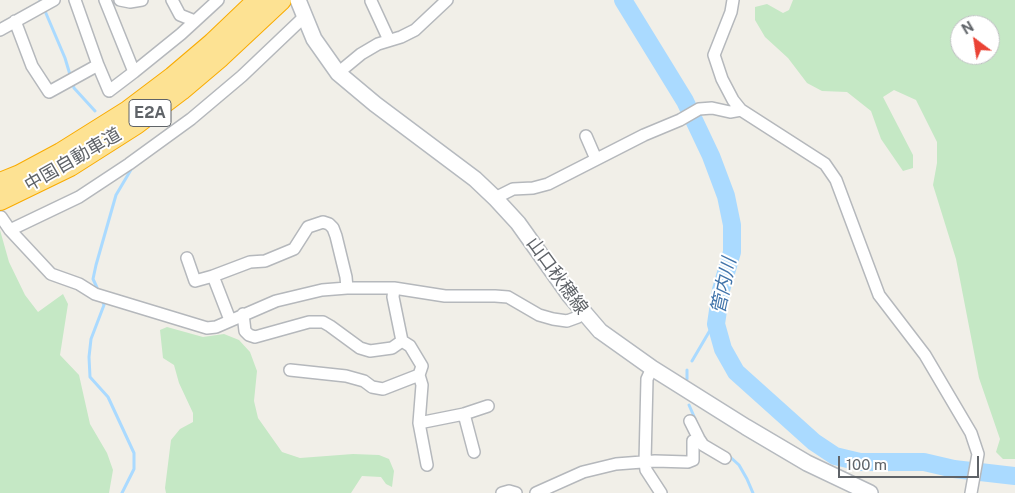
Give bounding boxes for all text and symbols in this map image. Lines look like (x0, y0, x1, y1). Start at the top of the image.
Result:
north arrow (950, 15, 1000, 65)
text: N (959, 18, 977, 38)
road number: E2A (129, 100, 171, 126)
street label: 中国自動車道 (21, 124, 125, 196)
street label: 山口秋穂線 (522, 233, 592, 319)
water label: 管内川 (707, 256, 741, 316)
scale bar (840, 446, 981, 478)
text: 100 m (846, 456, 887, 473)

